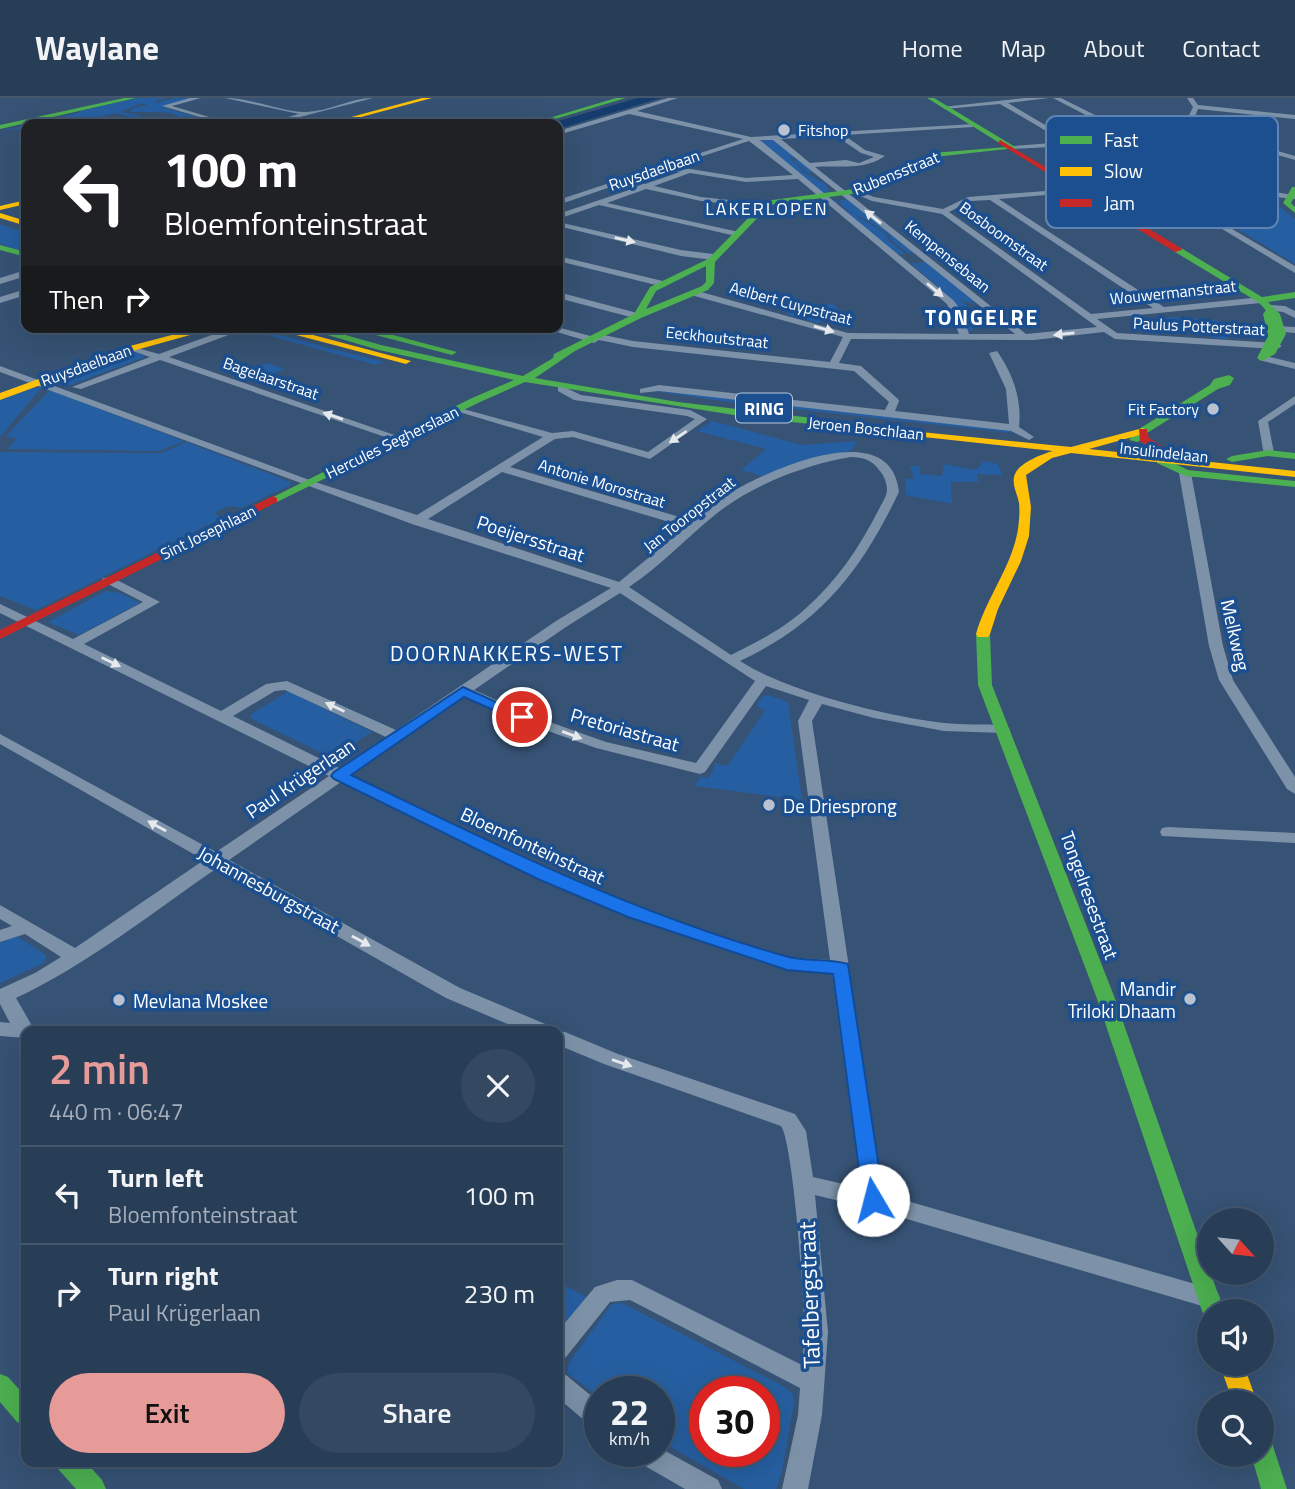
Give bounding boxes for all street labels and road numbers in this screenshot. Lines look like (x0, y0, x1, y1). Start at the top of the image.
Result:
street label: Ruysdaelbaan (605, 143, 703, 197)
street label: Rubensstraat (849, 145, 943, 201)
street label: Bosboomstraat (955, 196, 1054, 277)
street label: Kempensebaan (900, 214, 996, 298)
street label: Wouwermanstraat (1109, 273, 1238, 311)
street label: Aelbert Cuypstraat (727, 275, 855, 331)
street label: Paulus Potterstraat (1132, 311, 1266, 341)
street label: Eeckhoutstraat (665, 320, 770, 354)
street label: Ruysdaelbaan (37, 338, 135, 392)
street label: Bagelaarstraat (220, 350, 322, 406)
road number: RING (736, 394, 792, 422)
street label: Hercules Segherslaan (321, 399, 463, 485)
street label: Jeroen Boschlaan (807, 410, 925, 446)
street label: Insulindelaan (1118, 435, 1210, 469)
street label: Antonie Morostraat (536, 452, 669, 514)
street label: Jan Tooropstraat (638, 470, 740, 558)
street label: Sint Josephlaan (156, 498, 260, 566)
street label: Poeijersstraat (473, 507, 589, 569)
street label: Melkweg (1214, 596, 1258, 674)
street label: Pretoriastraat (567, 700, 683, 758)
street label: Paul Krügerlaan (240, 731, 360, 825)
street label: Bloemfonteinstraat (456, 799, 610, 891)
street label: Tongelresestraat (1053, 827, 1127, 963)
street label: Johannesburgstraat (193, 838, 345, 940)
street label: Tafelbergstraat (789, 1221, 829, 1369)

